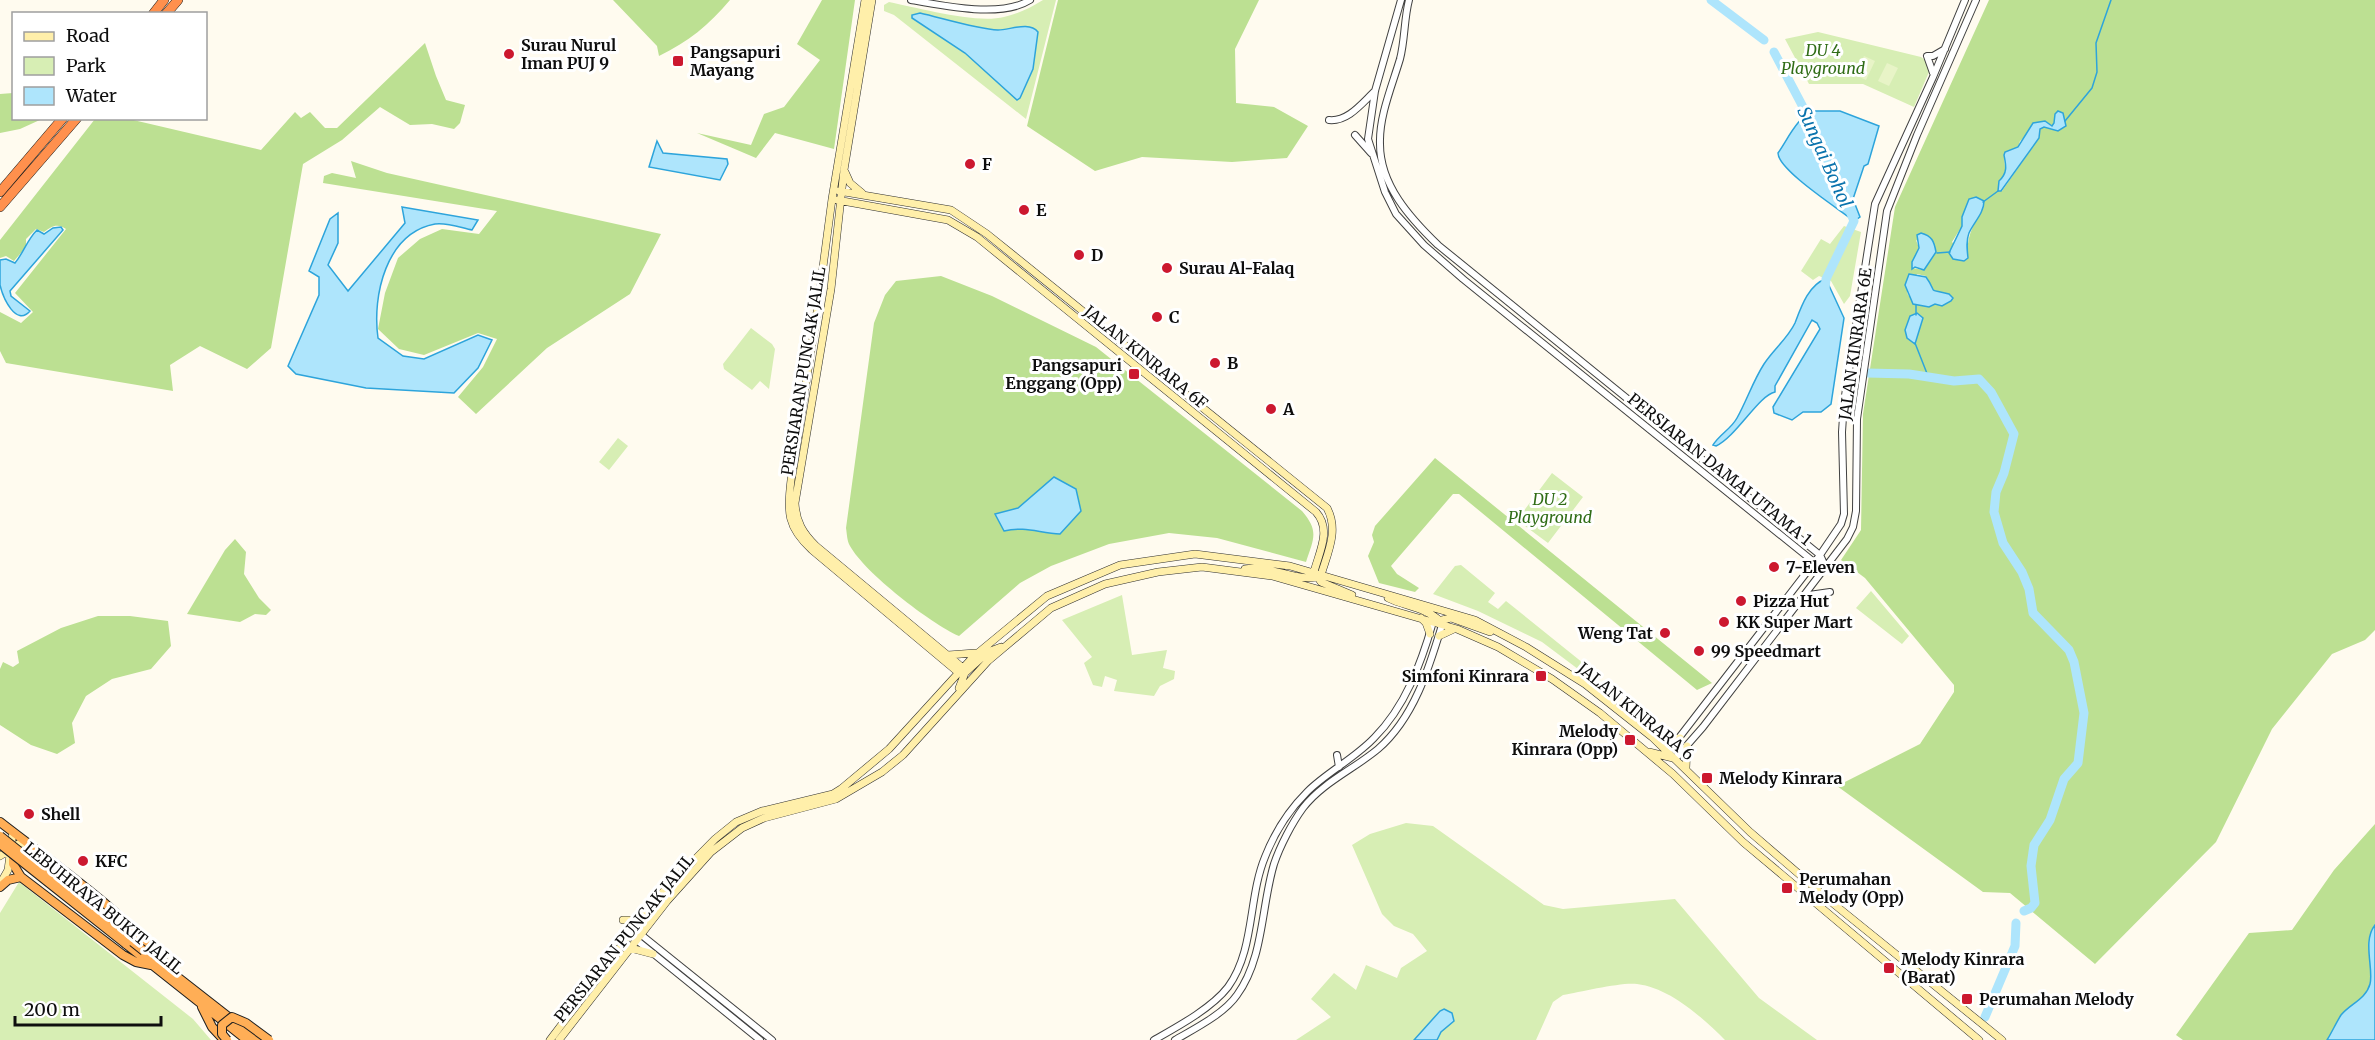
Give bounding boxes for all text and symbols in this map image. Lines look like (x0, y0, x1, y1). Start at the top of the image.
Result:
legend (12, 12, 207, 120)
text: Road (66, 24, 110, 47)
place label: Surau Nurul Iman PUJ 9 (521, 35, 616, 73)
park label: DU 4 Playground (1781, 40, 1866, 78)
place label: Pangsapuri Mayang (690, 42, 781, 80)
marker: Surau Nurul Iman PUJ 9 (502, 47, 516, 61)
text: Park (66, 54, 107, 77)
marker: Pangsapuri Mayang (671, 54, 685, 68)
text: Water (65, 84, 117, 107)
water label: Sungai Bohol (1792, 103, 1858, 211)
place label: F (982, 154, 992, 174)
marker: F (963, 157, 977, 171)
place label: E (1036, 200, 1047, 220)
marker: E (1017, 203, 1031, 217)
place label: D (1091, 245, 1103, 265)
marker: D (1072, 248, 1086, 262)
place label: Surau Al-Falaq (1179, 258, 1295, 278)
marker: Surau Al-Falaq (1160, 261, 1174, 275)
street label: PERSIARAN PUNCAK JALIL (777, 265, 829, 477)
street label: JALAN KINRARA 6E (1834, 266, 1876, 423)
street label: JALAN KINRARA 6F (1079, 300, 1212, 413)
place label: C (1169, 307, 1180, 327)
marker: C (1150, 310, 1164, 324)
place label: B (1227, 353, 1238, 373)
place label: Pangsapuri Enggang (Opp) (1005, 355, 1123, 393)
marker: B (1208, 356, 1222, 370)
marker: Pangsapuri Enggang (Opp) (1127, 367, 1141, 381)
street label: PERSIARAN DAMAI UTAMA 1 (1624, 389, 1816, 549)
place label: A (1282, 399, 1295, 419)
marker: A (1264, 402, 1278, 416)
park label: DU 2 Playground (1508, 489, 1593, 527)
place label: 7-Eleven (1786, 557, 1855, 577)
marker: 7-Eleven (1767, 560, 1781, 574)
place label: Pizza Hut (1753, 591, 1830, 611)
marker: Pizza Hut (1734, 594, 1748, 608)
place label: KK Super Mart (1736, 612, 1853, 632)
marker: KK Super Mart (1717, 615, 1731, 629)
place label: Weng Tat (1577, 623, 1654, 643)
marker: Weng Tat (1658, 626, 1672, 640)
place label: 99 Speedmart (1711, 641, 1821, 661)
marker: 99 Speedmart (1692, 644, 1706, 658)
street label: JALAN KINRARA 6 (1573, 657, 1698, 764)
place label: Simfoni Kinrara (1402, 666, 1529, 686)
marker: Simfoni Kinrara (1534, 669, 1548, 683)
place label: Melody Kinrara (Opp) (1511, 721, 1618, 759)
marker: Melody Kinrara (Opp) (1623, 733, 1637, 747)
place label: Melody Kinrara (1719, 768, 1843, 788)
marker: Melody Kinrara (1700, 771, 1714, 785)
place label: Shell (41, 804, 80, 824)
marker: Shell (22, 807, 36, 821)
street label: LEBUHRAYA BUKIT JALIL (20, 838, 188, 978)
street label: PERSIARAN PUNCAK JALIL (550, 850, 698, 1026)
place label: KFC (95, 851, 128, 871)
marker: KFC (76, 854, 90, 868)
place label: Perumahan Melody (Opp) (1799, 869, 1904, 907)
marker: Perumahan Melody (Opp) (1780, 881, 1794, 895)
place label: Melody Kinrara (Barat) (1901, 949, 2025, 987)
marker: Melody Kinrara (Barat) (1882, 961, 1896, 975)
scale bar (15, 989, 160, 1027)
place label: Perumahan Melody (1979, 989, 2134, 1009)
marker: Perumahan Melody (1960, 992, 1974, 1006)
text: 200 m (24, 998, 80, 1021)

